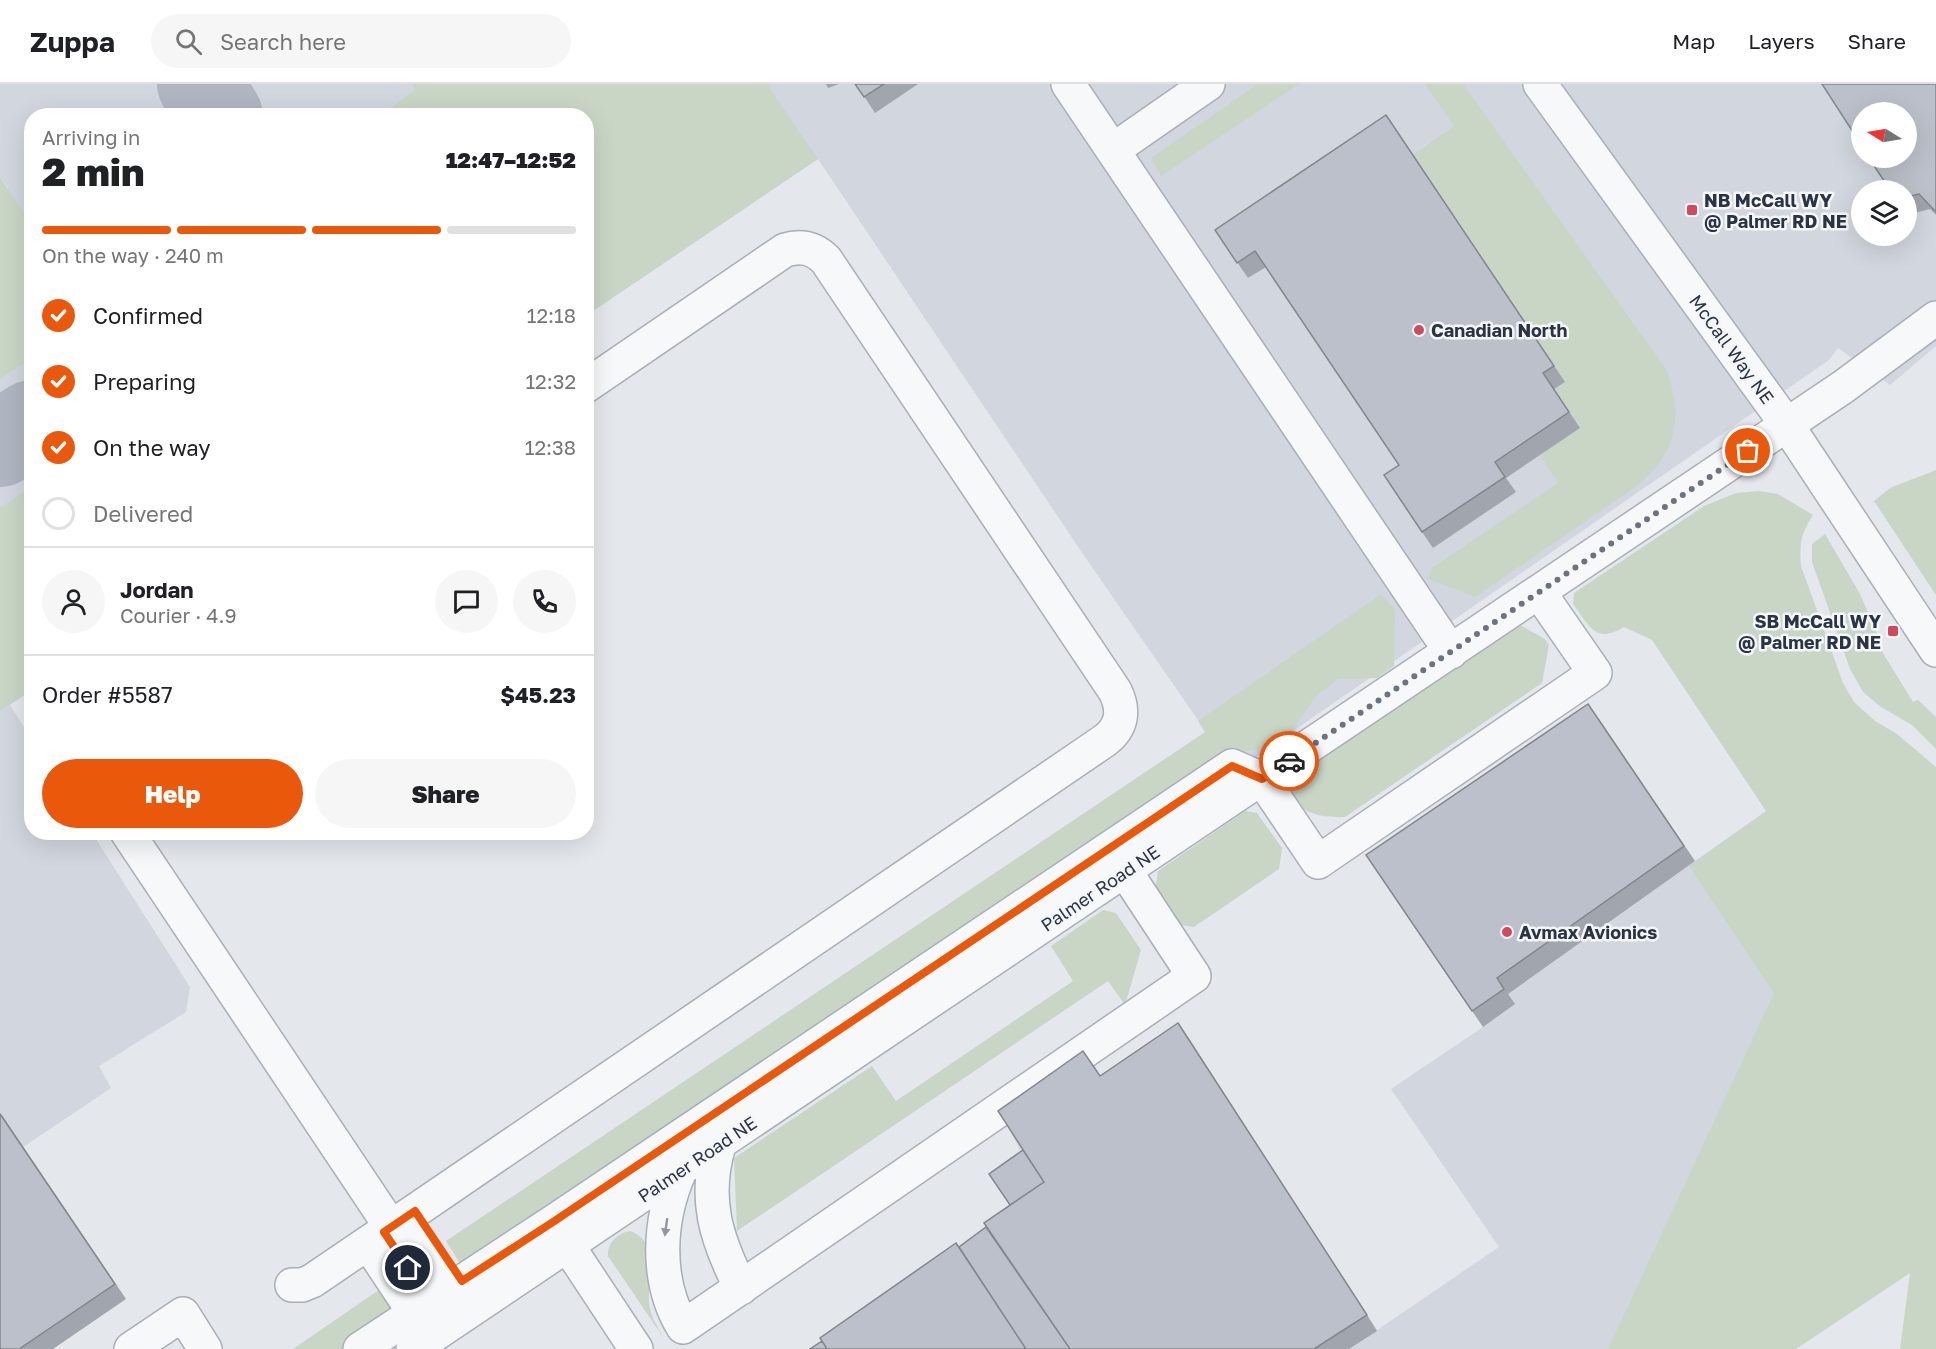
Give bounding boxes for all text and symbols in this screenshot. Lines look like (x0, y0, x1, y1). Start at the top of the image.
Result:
search box (151, 14, 571, 68)
text: Zuppa (30, 25, 115, 58)
icon: search (172, 25, 205, 58)
text: Search here (220, 28, 346, 55)
text: Map (1672, 28, 1715, 54)
text: Layers (1748, 28, 1815, 54)
text: Share (1848, 28, 1906, 54)
north arrow (1851, 102, 1917, 168)
map controls (1851, 102, 1917, 246)
text: Arriving in (42, 125, 140, 149)
text: 12:47–12:52 (446, 146, 576, 173)
text: 2 min (42, 148, 145, 195)
button: layers (1851, 180, 1917, 246)
place label: NB McCall WY @ Palmer RD NE (1704, 189, 1847, 232)
marker: NB McCall WY @ Palmer RD NE (1685, 203, 1699, 217)
text: On the way · 240 m (42, 243, 224, 267)
street label: McCall Way NE (1685, 290, 1779, 408)
icon: check (42, 299, 75, 332)
text: Confirmed (93, 302, 203, 329)
text: 12:18 (527, 303, 576, 327)
place label: Canadian North (1431, 319, 1567, 341)
marker: Canadian North (1412, 323, 1426, 337)
icon: check (42, 365, 75, 398)
text: Preparing (93, 368, 196, 395)
text: 12:32 (525, 369, 576, 393)
pin (1722, 425, 1773, 476)
icon: check (42, 431, 75, 464)
text: On the way (93, 434, 211, 461)
icon: bag (1731, 434, 1764, 467)
text: 12:38 (525, 435, 576, 459)
text: Delivered (93, 500, 193, 527)
button: person (42, 570, 105, 633)
button: chat (435, 570, 498, 633)
button: phone (513, 570, 576, 633)
text: Jordan (120, 576, 194, 603)
text: Courier · 4.9 (120, 603, 237, 627)
place label: SB McCall WY @ Palmer RD NE (1738, 610, 1881, 653)
marker: SB McCall WY @ Palmer RD NE (1886, 624, 1900, 638)
text: Order #5587 (42, 681, 173, 708)
text: $45.23 (500, 681, 576, 708)
courier (1259, 731, 1319, 791)
icon: car (1273, 745, 1306, 778)
button: Help (42, 759, 303, 828)
button: Share (315, 759, 576, 828)
street label: Palmer Road NE (1036, 840, 1164, 936)
place label: Avmax Avionics (1519, 921, 1657, 943)
marker: Avmax Avionics (1500, 925, 1514, 939)
street label: Palmer Road NE (633, 1111, 761, 1207)
one-way arrow (661, 1218, 670, 1237)
pin (382, 1242, 433, 1293)
icon: home (391, 1251, 424, 1284)

